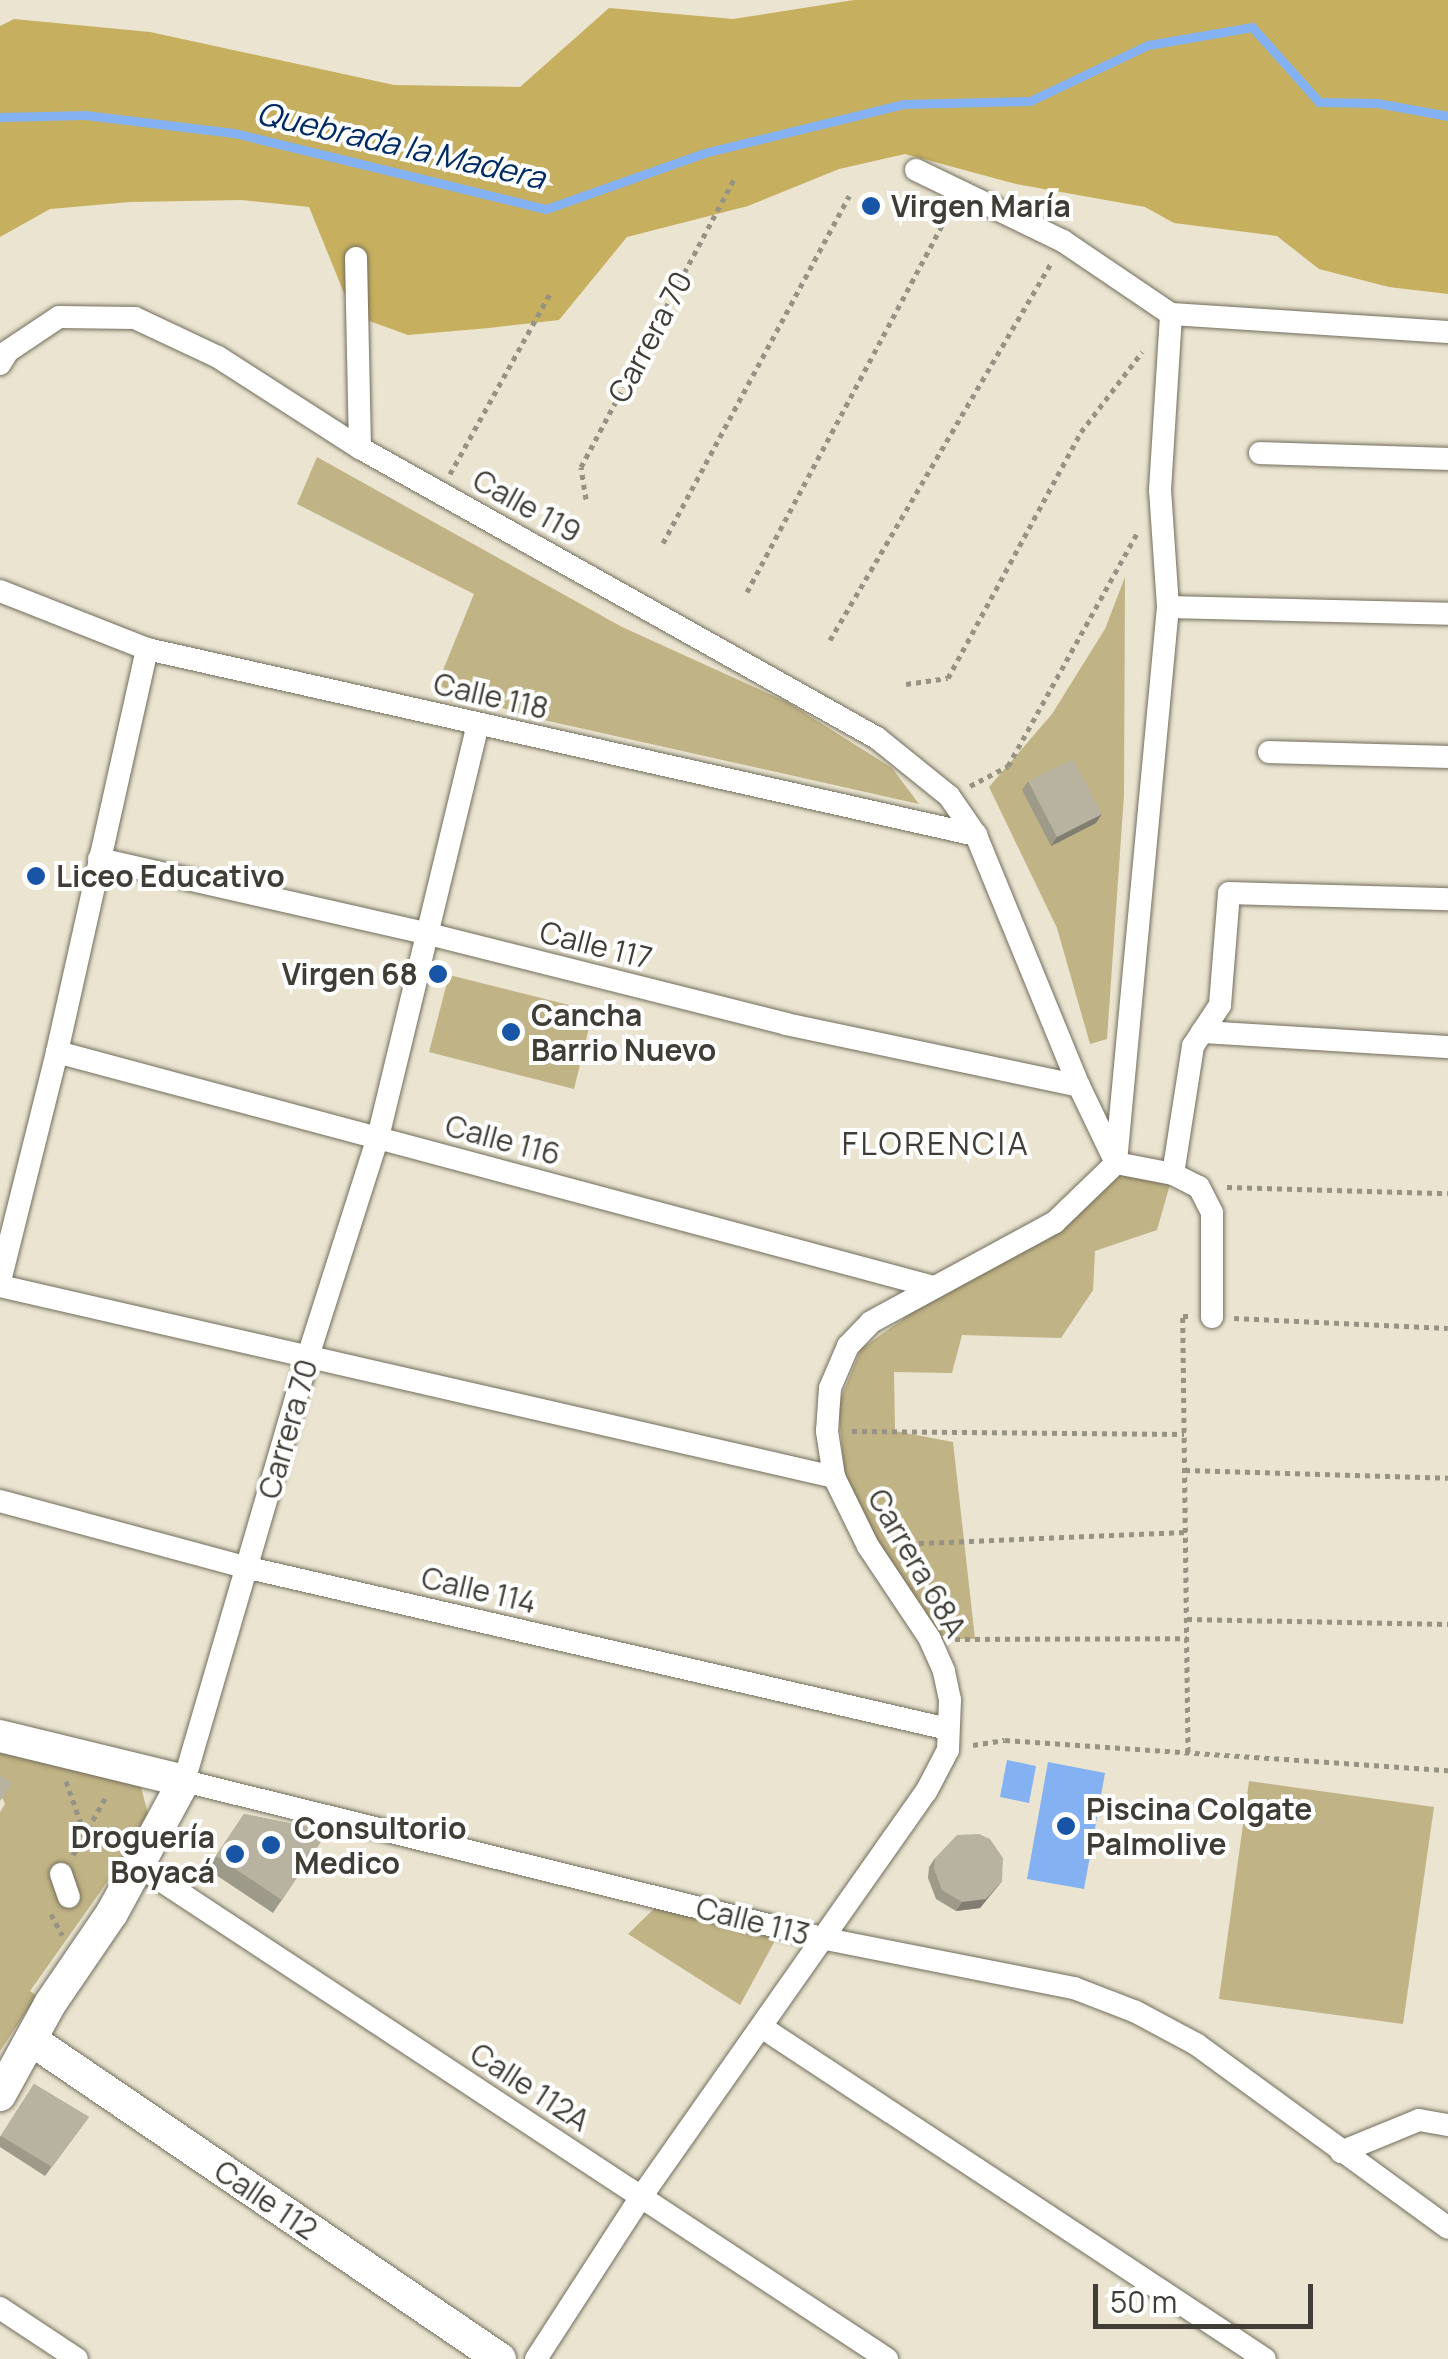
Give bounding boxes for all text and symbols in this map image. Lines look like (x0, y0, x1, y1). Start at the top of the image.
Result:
water label: Quebrada la Madera (253, 93, 549, 197)
place label: Virgen María (891, 188, 1071, 224)
marker: Virgen María (860, 195, 882, 217)
street label: Carrera 70 (600, 265, 700, 409)
street label: Calle 119 (467, 462, 587, 550)
street label: Calle 118 (430, 665, 552, 727)
place label: Liceo Educativo (56, 858, 285, 894)
marker: Liceo Educativo (25, 865, 47, 887)
street label: Calle 117 (536, 914, 656, 976)
place label: Virgen 68 (282, 956, 418, 992)
marker: Virgen 68 (427, 963, 449, 985)
place label: Cancha Barrio Nuevo (531, 997, 716, 1068)
marker: Cancha Barrio Nuevo (500, 1021, 522, 1043)
street label: Calle 116 (442, 1107, 564, 1173)
district label: FLORENCIA (842, 1124, 1030, 1162)
street label: Carrera 70 (251, 1355, 325, 1503)
street label: Carrera 68A (860, 1483, 974, 1643)
street label: Calle 114 (418, 1559, 540, 1621)
place label: Piscina Colgate Palmolive (1086, 1791, 1312, 1862)
place label: Consultorio Medico (294, 1810, 467, 1880)
marker: Piscina Colgate Palmolive (1055, 1815, 1077, 1837)
place label: Droguería Boyacá (71, 1819, 215, 1890)
marker: Consultorio Medico (258, 1832, 284, 1858)
marker: Droguería Boyacá (224, 1843, 246, 1865)
street label: Calle 113 (693, 1890, 813, 1952)
street label: Calle 112A (464, 2035, 596, 2139)
street label: Calle 112 (208, 2153, 324, 2247)
scale bar (1098, 2264, 1318, 2326)
text: 50 m (1110, 2281, 1177, 2322)

